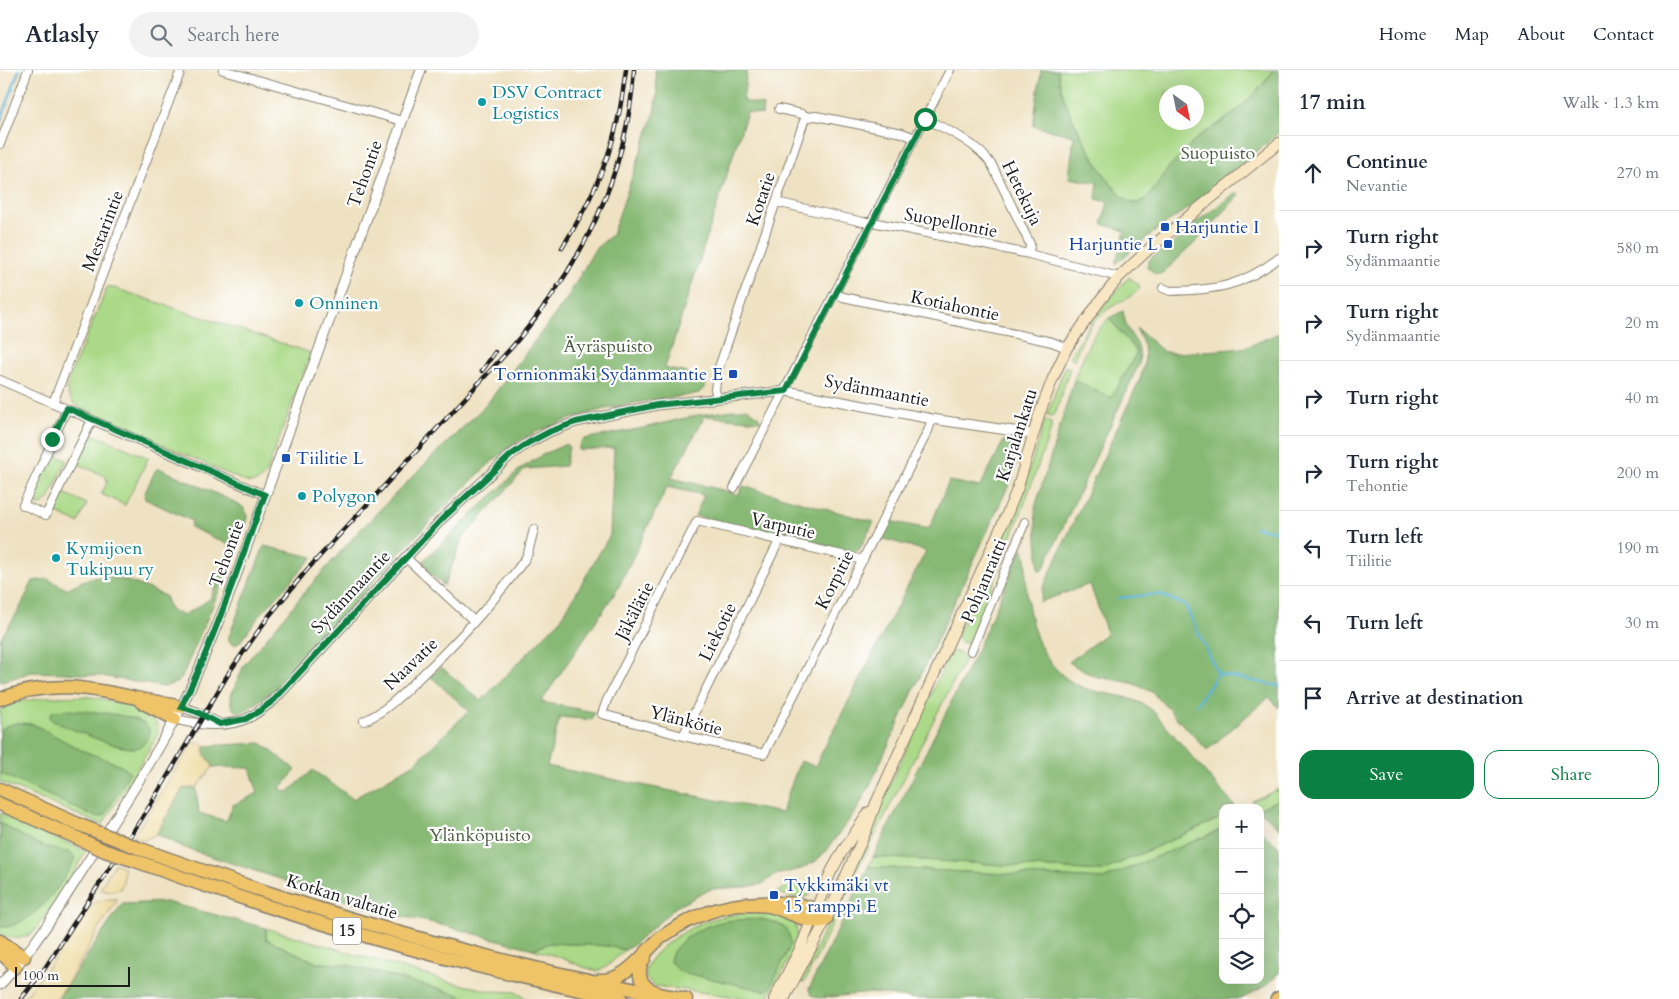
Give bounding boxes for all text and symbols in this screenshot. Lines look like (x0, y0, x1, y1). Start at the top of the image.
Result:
search box (129, 12, 479, 57)
text: Atlasly (25, 18, 99, 51)
icon: search (147, 21, 175, 49)
text: Search here (187, 22, 280, 48)
text: Home (1379, 22, 1427, 47)
text: Map (1455, 22, 1489, 47)
text: About (1517, 22, 1565, 47)
text: Contact (1593, 22, 1654, 47)
place label: DSV Contract Logistics (492, 80, 602, 126)
north arrow (1159, 85, 1204, 130)
text: 17 min (1299, 88, 1366, 117)
text: Walk · 1.3 km (1562, 92, 1659, 114)
marker: DSV Contract Logistics (476, 96, 488, 108)
route start (914, 108, 937, 131)
street label: Tehontie (341, 137, 389, 211)
park label: Suopuisto (1181, 141, 1256, 166)
text: Continue (1346, 149, 1428, 175)
street label: Hetekuja (996, 156, 1049, 230)
icon: ahead (1299, 159, 1327, 187)
text: 270 m (1617, 162, 1659, 184)
street label: Kotatie (740, 169, 782, 229)
text: Nevantie (1346, 175, 1408, 197)
street label: Mestarintie (76, 187, 130, 275)
street label: Suopellontie (902, 202, 1000, 244)
place label: Harjuntie I (1175, 215, 1259, 240)
marker: Harjuntie I (1159, 221, 1171, 233)
text: Turn right (1346, 224, 1438, 250)
place label: Harjuntie L (1069, 232, 1158, 257)
icon: right (1299, 234, 1327, 262)
text: 580 m (1617, 237, 1659, 259)
marker: Harjuntie L (1162, 238, 1174, 250)
text: Sydänmaantie (1346, 250, 1440, 272)
street label: Kotiahontie (908, 284, 1002, 328)
place label: Onninen (309, 291, 379, 316)
marker: Onninen (293, 297, 305, 309)
text: Turn right (1346, 299, 1438, 325)
icon: right (1299, 309, 1327, 337)
text: 20 m (1625, 312, 1659, 334)
text: Sydänmaantie (1346, 325, 1440, 347)
park label: Äyräspuisto (564, 334, 653, 359)
place label: Tornionmäki Sydänmaantie E (493, 362, 723, 387)
marker: Tornionmäki Sydänmaantie E (727, 368, 739, 380)
street label: Sydänmaantie (822, 369, 932, 413)
icon: right (1299, 384, 1327, 412)
street label: Karjalankatu (990, 385, 1044, 485)
text: Turn right (1346, 385, 1438, 411)
text: 40 m (1625, 387, 1659, 409)
route end (41, 428, 64, 451)
place label: Tiilitie L (296, 446, 364, 471)
text: Turn right (1346, 449, 1438, 475)
marker: Tiilitie L (280, 452, 292, 464)
icon: right (1299, 459, 1327, 487)
text: 200 m (1617, 462, 1659, 484)
text: Tehontie (1346, 475, 1408, 497)
place label: Polygon (312, 484, 377, 509)
marker: Polygon (296, 490, 308, 502)
street label: Varputie (748, 506, 818, 546)
street label: Tehontie (203, 517, 251, 591)
text: Turn left (1346, 524, 1423, 550)
icon: left (1299, 534, 1327, 562)
street label: Pohjanraitti (955, 535, 1013, 627)
place label: Kymijoen Tukipuu ry (66, 536, 155, 582)
text: 190 m (1617, 537, 1659, 559)
street label: Sydänmaantie (306, 545, 396, 639)
street label: Korpitie (810, 546, 860, 614)
text: Tiilitie (1346, 550, 1392, 572)
marker: Kymijoen Tukipuu ry (50, 552, 62, 564)
street label: Jäkälätie (608, 577, 660, 647)
street label: Liekotie (693, 598, 743, 666)
icon: left (1299, 609, 1327, 637)
text: Turn left (1346, 610, 1423, 636)
text: 30 m (1625, 612, 1659, 634)
street label: Naavatie (378, 632, 444, 696)
icon: arrive (1299, 684, 1327, 712)
text: Arrive at destination (1346, 685, 1523, 711)
street label: Ylänkötie (647, 700, 725, 742)
button: Save (1299, 750, 1474, 799)
button: Share (1484, 750, 1659, 799)
map controls (1219, 804, 1264, 984)
button: + (1219, 804, 1264, 849)
park label: Ylänköpuisto (429, 823, 531, 848)
button: − (1219, 849, 1264, 894)
street label: Kotkan valtatie (283, 868, 401, 926)
place label: Tykkimäki vt 15 ramppi E (784, 873, 889, 919)
marker: Tykkimäki vt 15 ramppi E (768, 889, 780, 901)
button: locate (1219, 894, 1264, 939)
road number: 15 (333, 918, 361, 944)
button: layers (1219, 939, 1264, 984)
scale bar (15, 964, 130, 987)
text: 100 m (22, 966, 59, 985)

